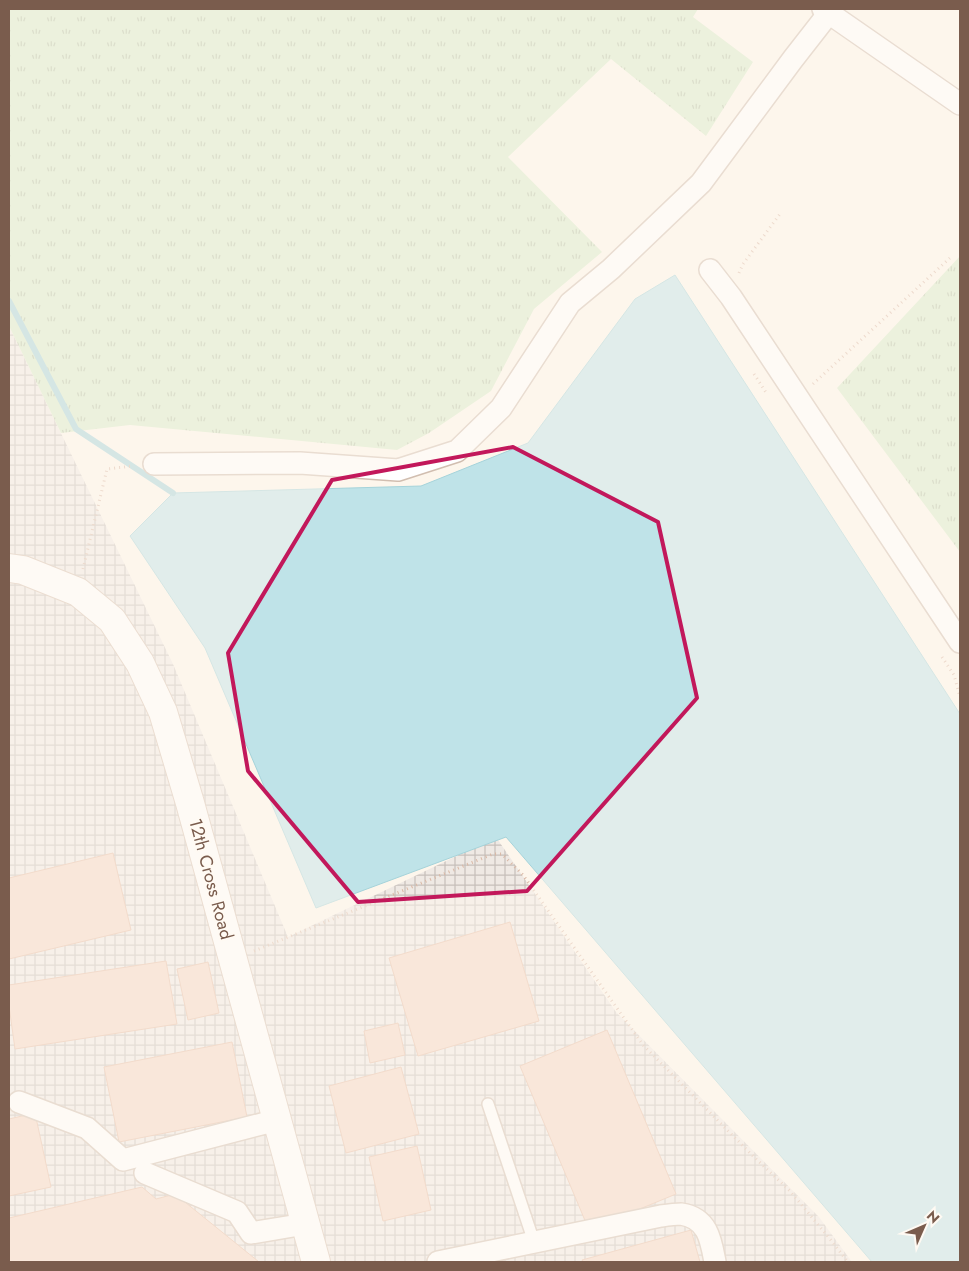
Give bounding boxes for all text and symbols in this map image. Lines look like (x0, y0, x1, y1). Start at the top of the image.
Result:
street label: 12th Cross Road (182, 816, 240, 942)
north arrow (899, 1201, 949, 1251)
text: N (922, 1206, 944, 1228)

